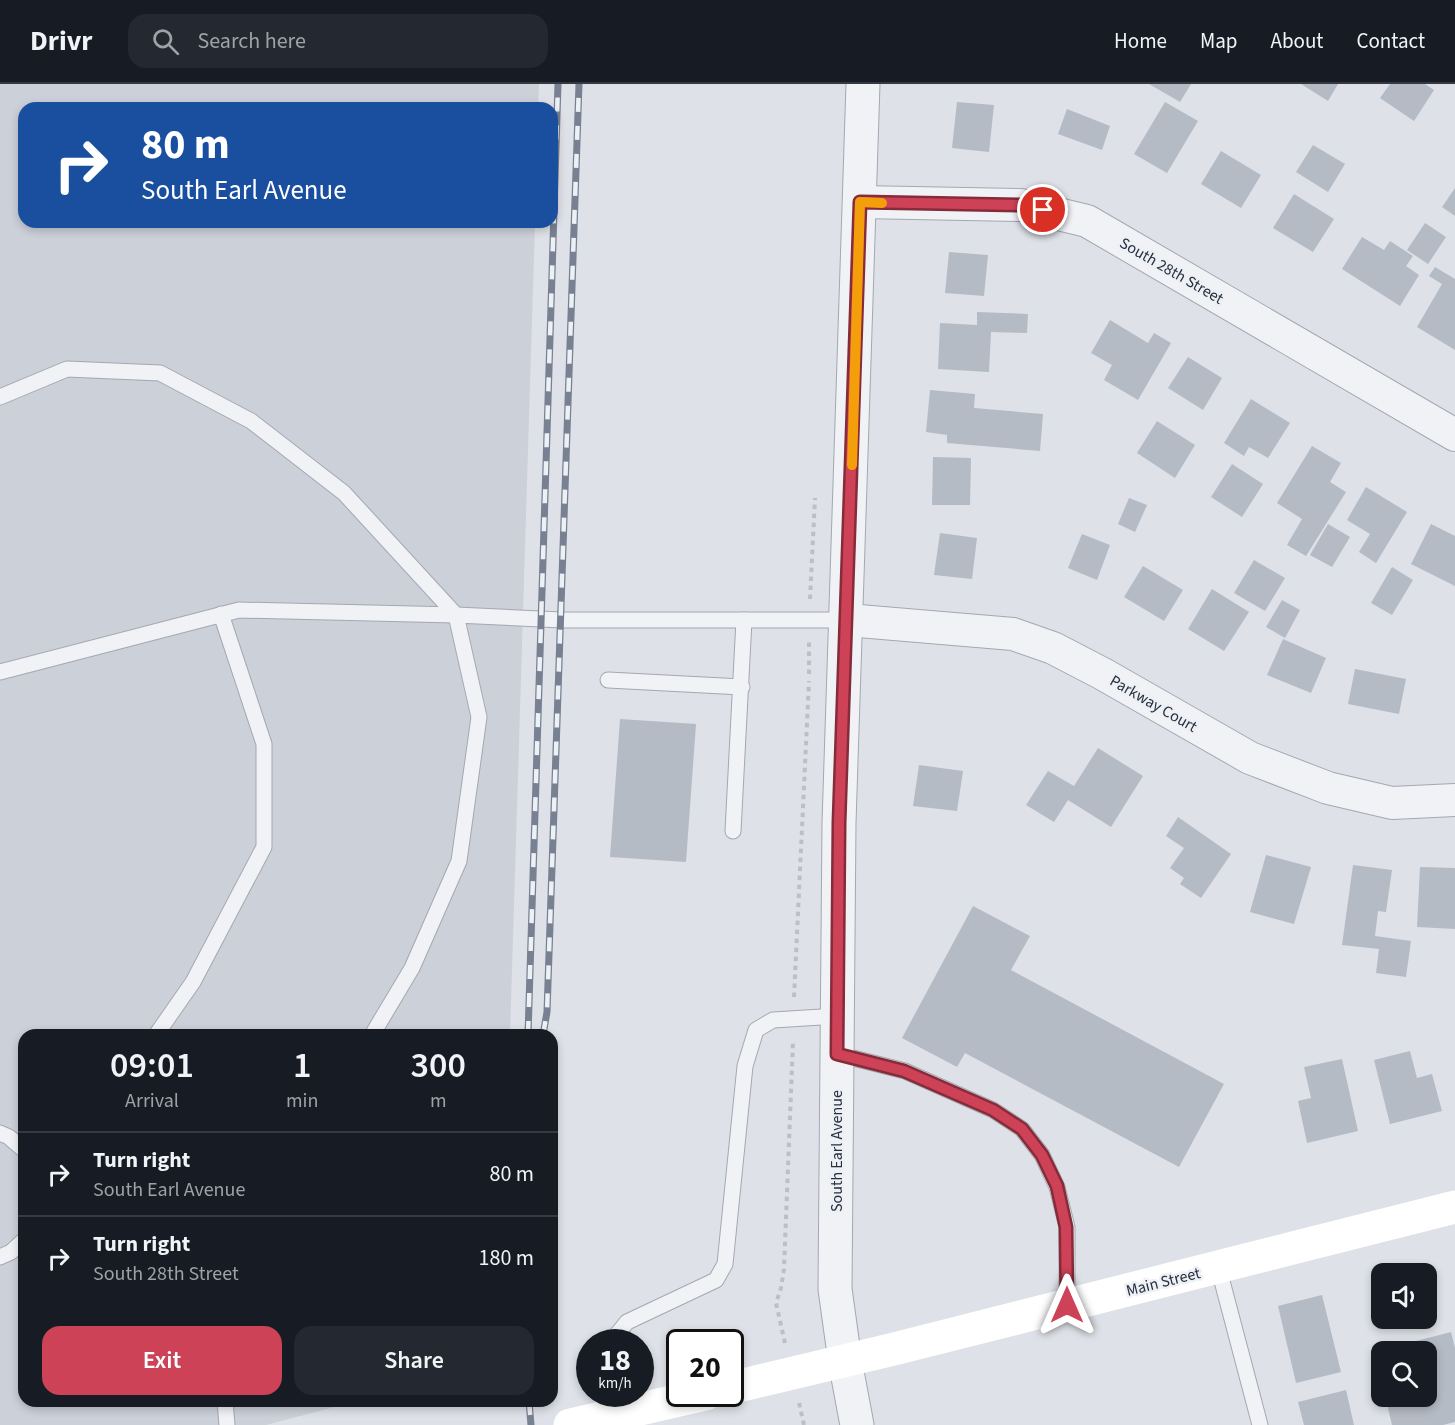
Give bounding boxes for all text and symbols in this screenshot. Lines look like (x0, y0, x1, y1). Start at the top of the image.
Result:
search box (128, 14, 548, 68)
text: Drivr (30, 21, 92, 61)
icon: search (149, 25, 182, 58)
text: Search here (197, 25, 306, 57)
text: Home (1114, 26, 1167, 56)
text: Map (1200, 26, 1238, 56)
text: About (1271, 26, 1323, 56)
text: Contact (1356, 26, 1425, 56)
text: 80 m (141, 115, 230, 175)
icon: right (42, 126, 120, 204)
text: South Earl Avenue (141, 171, 347, 210)
pin (1017, 184, 1068, 235)
icon: arrive (1026, 193, 1059, 226)
street label: South 28th Street (1116, 232, 1228, 310)
street label: Parkway Court (1106, 670, 1202, 738)
text: 09:01 (110, 1040, 194, 1091)
text: 1 (293, 1040, 311, 1091)
text: 300 (410, 1040, 466, 1091)
text: Arrival (125, 1087, 179, 1115)
text: min (286, 1087, 318, 1115)
text: m (430, 1087, 446, 1115)
street label: South Earl Avenue (826, 1090, 848, 1212)
text: Turn right (93, 1144, 190, 1176)
icon: right (42, 1158, 75, 1191)
text: 80 m (489, 1158, 534, 1190)
text: South Earl Avenue (93, 1176, 245, 1204)
text: Turn right (93, 1228, 190, 1260)
icon: right (42, 1242, 75, 1275)
text: 180 m (479, 1242, 534, 1274)
text: South 28th Street (93, 1260, 239, 1288)
street label: Main Street (1124, 1262, 1203, 1302)
map controls (1371, 1263, 1437, 1407)
button: sound (1371, 1263, 1437, 1329)
position arrow (1035, 1273, 1099, 1337)
button: Exit (42, 1326, 282, 1395)
button: Share (294, 1326, 534, 1395)
speed limit sign: 20 (666, 1329, 744, 1407)
text: 18 (599, 1339, 631, 1382)
button: search (1371, 1341, 1437, 1407)
text: km/h (598, 1373, 632, 1394)

